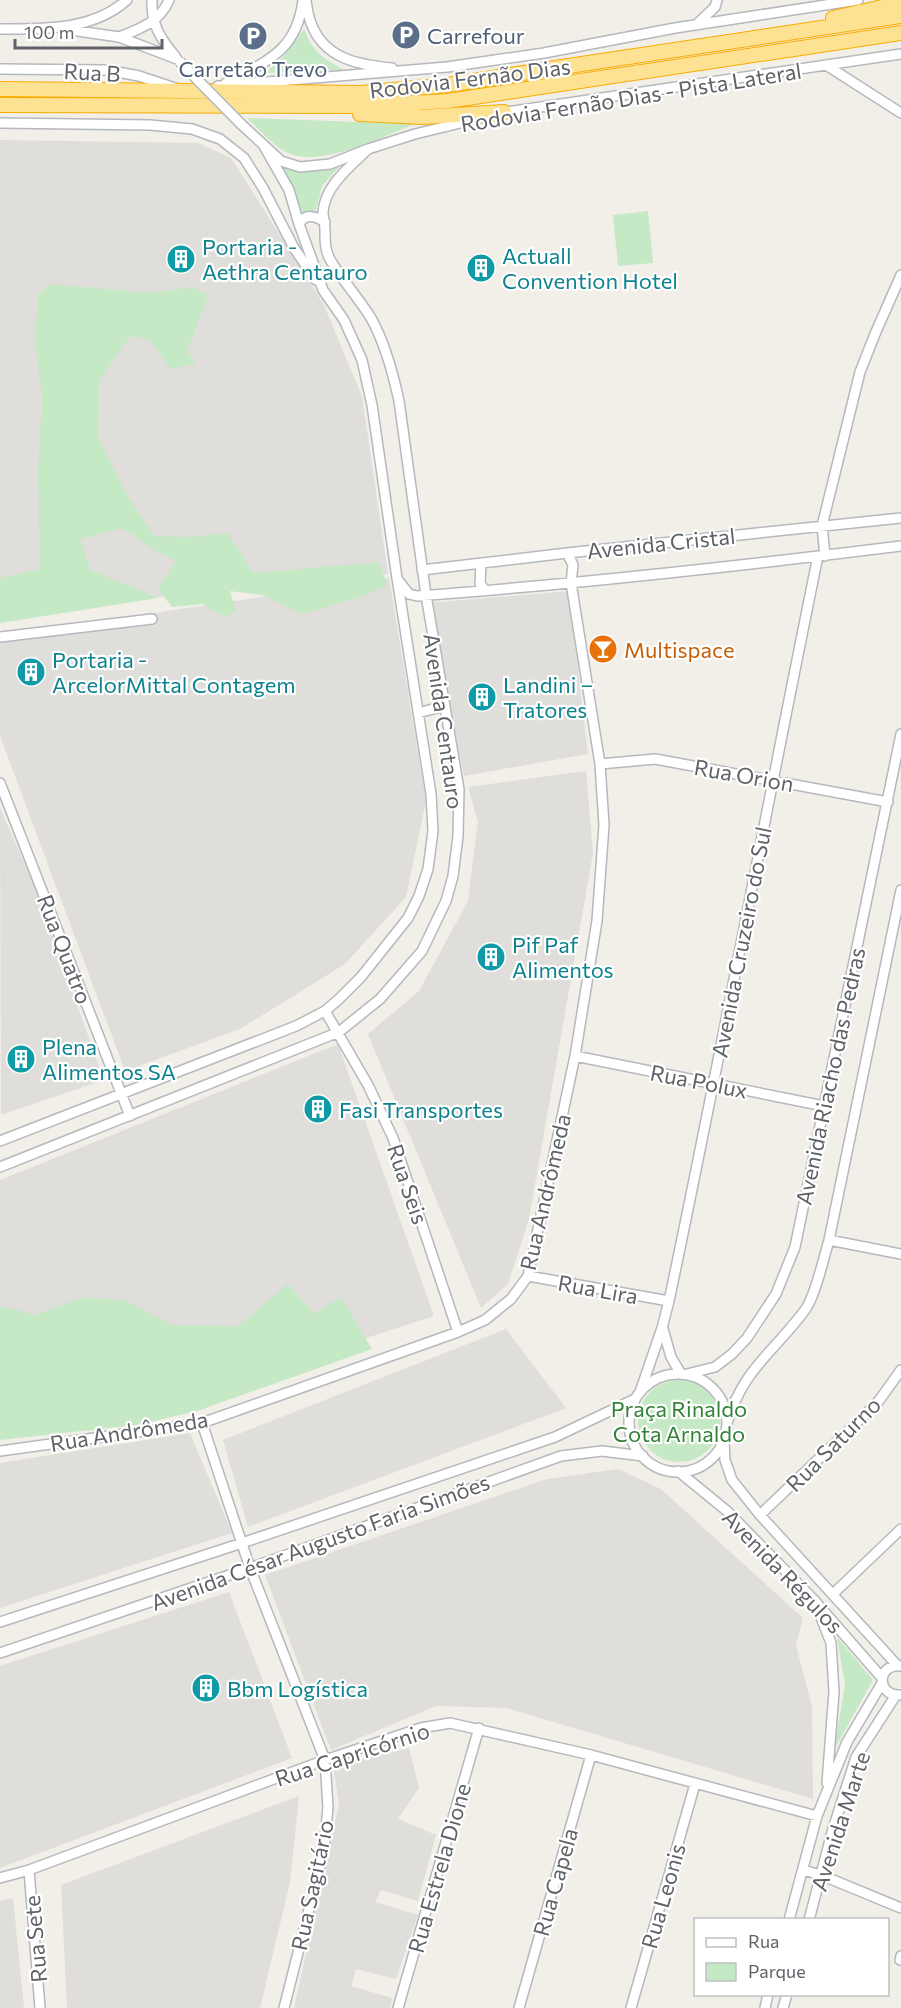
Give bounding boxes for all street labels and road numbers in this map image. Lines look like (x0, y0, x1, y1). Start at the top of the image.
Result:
street label: Rodovia Fernão Dias (368, 52, 572, 104)
street label: Rua B (63, 57, 121, 87)
street label: Rodovia Fernão Dias - Pista Lateral (459, 57, 803, 137)
street label: Avenida Cristal (585, 522, 737, 564)
street label: Avenida Centauro (418, 631, 470, 811)
street label: Rua Orion (692, 753, 796, 797)
street label: Avenida Cruzeiro do Sul (705, 824, 777, 1060)
street label: Rua Quatro (32, 890, 98, 1008)
street label: Avenida Riacho das Pedras (790, 945, 870, 1207)
street label: Rua Polux (648, 1058, 750, 1104)
street label: Rua Andrômeda (514, 1111, 576, 1273)
street label: Rua Seis (382, 1140, 434, 1228)
street label: Rua Lira (556, 1269, 640, 1309)
street label: Rua Saturno (780, 1391, 886, 1497)
street label: Rua Andrômeda (48, 1405, 210, 1457)
street label: Avenida César Augusto Faria Simões (147, 1468, 493, 1616)
street label: Avenida Régulos (717, 1503, 849, 1639)
street label: Rua Capricórnio (271, 1716, 433, 1792)
street label: Avenida Marte (805, 1748, 875, 1894)
street label: Rua Estrela Dione (402, 1780, 476, 1956)
street label: Rua Sagitário (285, 1817, 339, 1953)
street label: Rua Capela (527, 1825, 583, 1939)
street label: Rua Leonis (635, 1840, 691, 1952)
street label: Rua Sete (18, 1894, 52, 1984)

